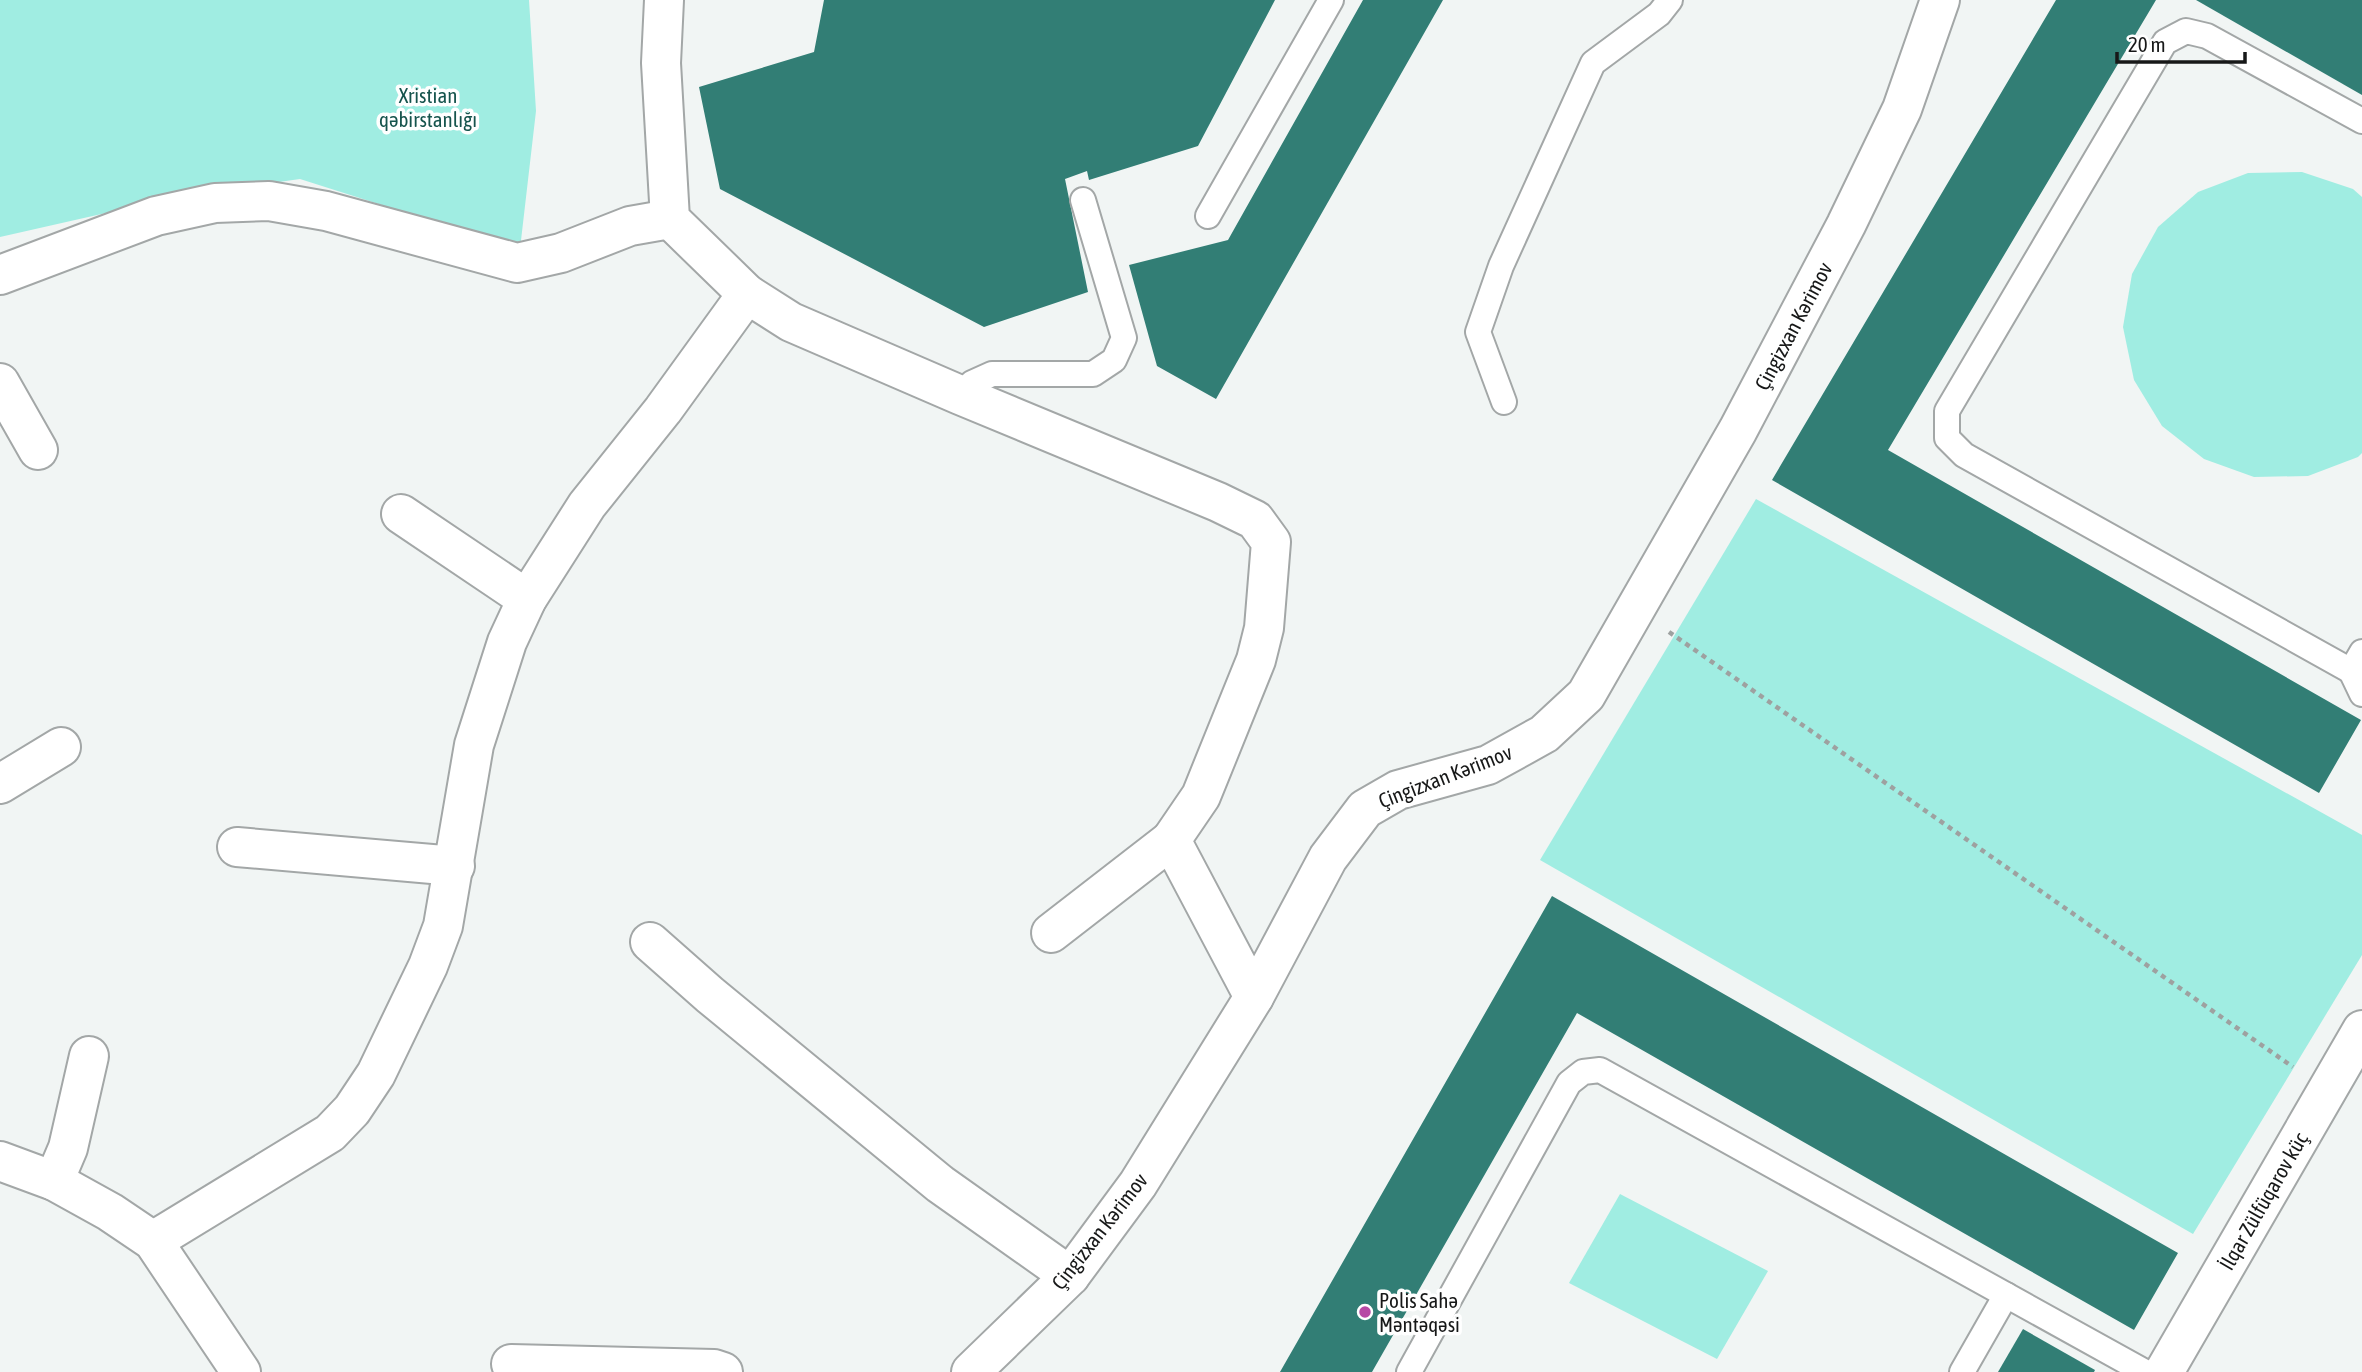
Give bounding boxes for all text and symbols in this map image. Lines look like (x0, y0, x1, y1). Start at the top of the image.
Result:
scale bar (2117, 21, 2245, 65)
text: 20 m (2128, 32, 2166, 56)
park label: Xristian qəbirstanlığı (379, 83, 477, 131)
street label: Çingizxan Kərimov (1749, 258, 1837, 394)
street label: Çingizxan Kərimov (1375, 739, 1515, 812)
street label: İlqar Zülfüqarov küç (2214, 1128, 2312, 1274)
street label: Çingizxan Kərimov (1046, 1168, 1152, 1294)
place label: Polis Sahə Məntəqəsi (1379, 1288, 1460, 1336)
marker: Polis Sahə Məntəqəsi (1357, 1304, 1373, 1320)

